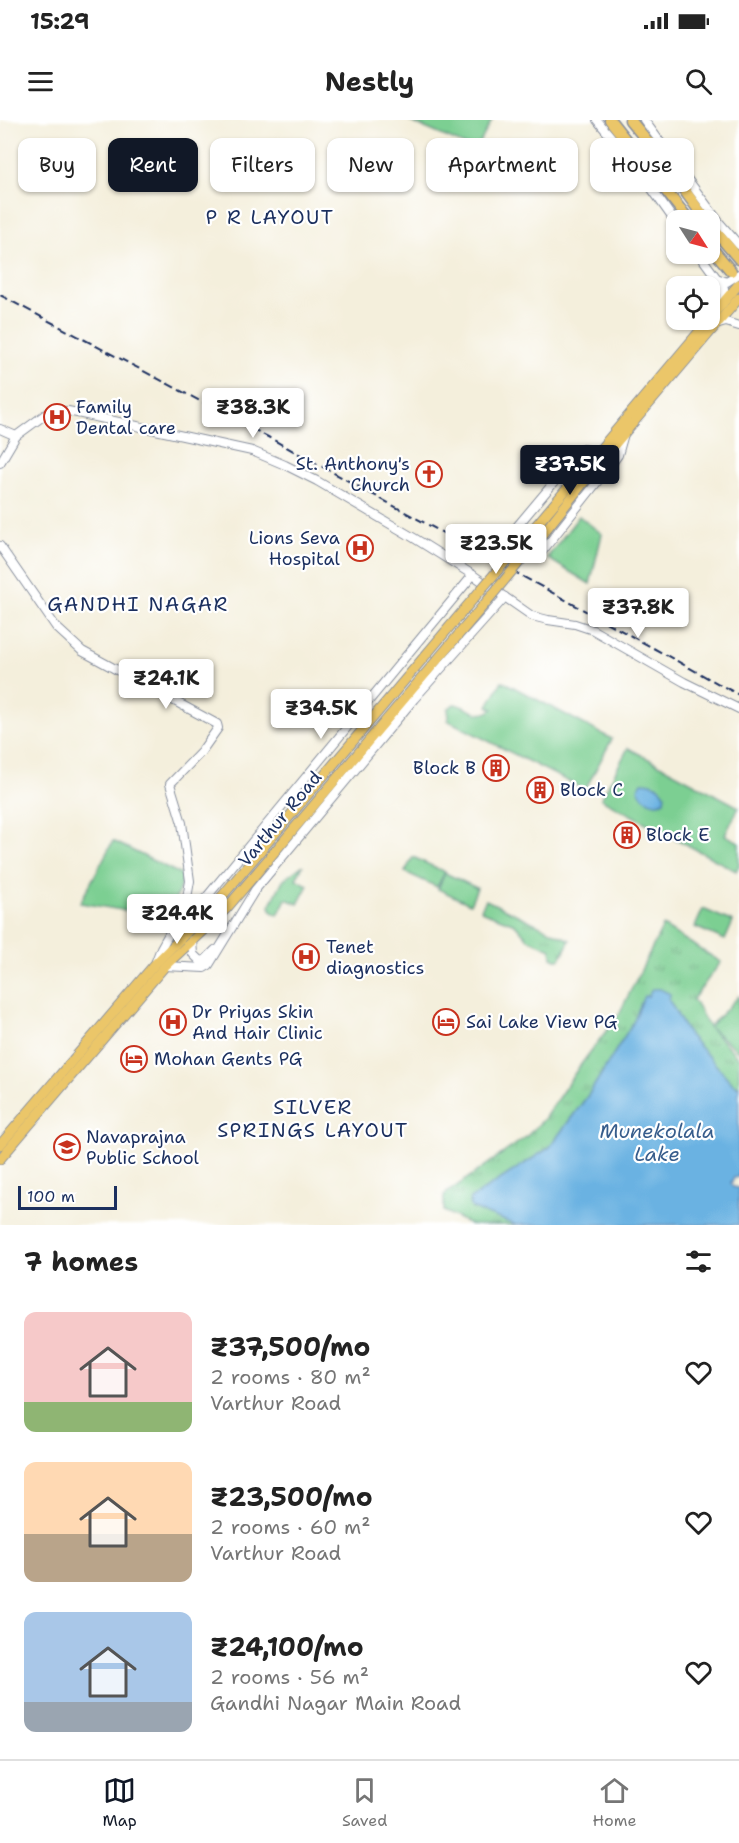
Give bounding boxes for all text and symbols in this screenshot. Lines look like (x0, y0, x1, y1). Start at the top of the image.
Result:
text: 15:29 (30, 7, 89, 36)
text: Nestly (325, 63, 414, 100)
icon: menu (24, 65, 57, 98)
icon: search (682, 65, 715, 98)
chip: Buy (18, 138, 96, 192)
chip: Rent (108, 138, 198, 192)
chip: Filters (210, 138, 315, 192)
chip: New (327, 138, 414, 192)
chip: Apartment (426, 138, 578, 192)
chip: House (590, 138, 694, 192)
district label: P R LAYOUT (205, 204, 335, 230)
north arrow (666, 210, 720, 264)
map controls (666, 210, 720, 330)
button: locate (666, 276, 720, 330)
pin: ₹38.3K (204, 388, 302, 439)
text: ₹38.3K (216, 394, 290, 420)
place label: Family Dental care (76, 395, 176, 440)
hospital icon: Family Dental care (42, 402, 72, 432)
pin: ₹37.5K (521, 445, 619, 496)
text: ₹37.5K (534, 451, 606, 477)
place label: St. Anthony's Church (296, 452, 410, 497)
church icon: St. Anthony's Church (414, 459, 444, 489)
pin: ₹23.5K (447, 524, 545, 575)
place label: Lions Seva Hospital (249, 526, 341, 571)
text: ₹23.5K (459, 530, 533, 556)
hospital icon: Lions Seva Hospital (345, 533, 375, 563)
pin: ₹37.8K (589, 588, 687, 639)
district label: GANDHI NAGAR (47, 591, 229, 617)
text: ₹37.8K (602, 594, 674, 620)
pin: ₹24.1K (117, 659, 215, 710)
text: ₹24.1K (133, 665, 199, 691)
pin: ₹34.5K (272, 689, 370, 740)
text: ₹34.5K (285, 695, 357, 721)
building icon: Block B (481, 753, 511, 783)
place label: Block B (413, 756, 476, 780)
street label: Varthur Road (233, 766, 327, 872)
building icon: Block C (525, 775, 555, 805)
place label: Block C (560, 778, 623, 802)
building icon: Block E (612, 820, 642, 850)
place label: Block E (646, 823, 710, 847)
pin: ₹24.4K (128, 894, 226, 945)
text: ₹24.4K (141, 900, 213, 926)
place label: Tenet diagnostics (326, 935, 424, 980)
hospital icon: Tenet diagnostics (291, 942, 321, 972)
place label: Dr Priyas Skin And Hair Clinic (192, 1000, 323, 1045)
hospital icon: Dr Priyas Skin And Hair Clinic (158, 1007, 188, 1037)
hotel icon: Sai Lake View PG (431, 1007, 461, 1037)
place label: Sai Lake View PG (466, 1010, 618, 1034)
hotel icon: Mohan Gents PG (119, 1044, 149, 1074)
place label: Mohan Gents PG (154, 1047, 303, 1071)
district label: SILVER SPRINGS LAYOUT (217, 1094, 409, 1143)
water label: Munekolala Lake (600, 1118, 714, 1167)
place label: Navaprajna Public School (86, 1125, 200, 1170)
school or university icon: Navaprajna Public School (52, 1132, 82, 1162)
scale bar (18, 1183, 117, 1210)
text: 100 m (27, 1186, 75, 1207)
text: 7 homes (24, 1244, 138, 1279)
icon: filters (682, 1245, 715, 1278)
text: ₹37,500/mo (210, 1329, 371, 1364)
icon: home (72, 1336, 144, 1408)
icon: heart (682, 1356, 715, 1389)
text: 2 rooms · 80 m² (210, 1364, 371, 1390)
text: Varthur Road (210, 1390, 341, 1416)
text: ₹23,500/mo (210, 1479, 373, 1514)
icon: home (72, 1486, 144, 1558)
icon: heart (682, 1506, 715, 1539)
text: 2 rooms · 60 m² (210, 1514, 370, 1540)
text: Varthur Road (210, 1540, 341, 1566)
text: ₹24,100/mo (210, 1629, 364, 1664)
icon: home (72, 1636, 144, 1708)
icon: heart (682, 1656, 715, 1689)
text: 2 rooms · 56 m² (210, 1664, 369, 1690)
text: Gandhi Nagar Main Road (210, 1690, 461, 1716)
tab: Map (103, 1774, 137, 1831)
tab: Saved (342, 1774, 387, 1831)
tab: Home (592, 1774, 636, 1831)

